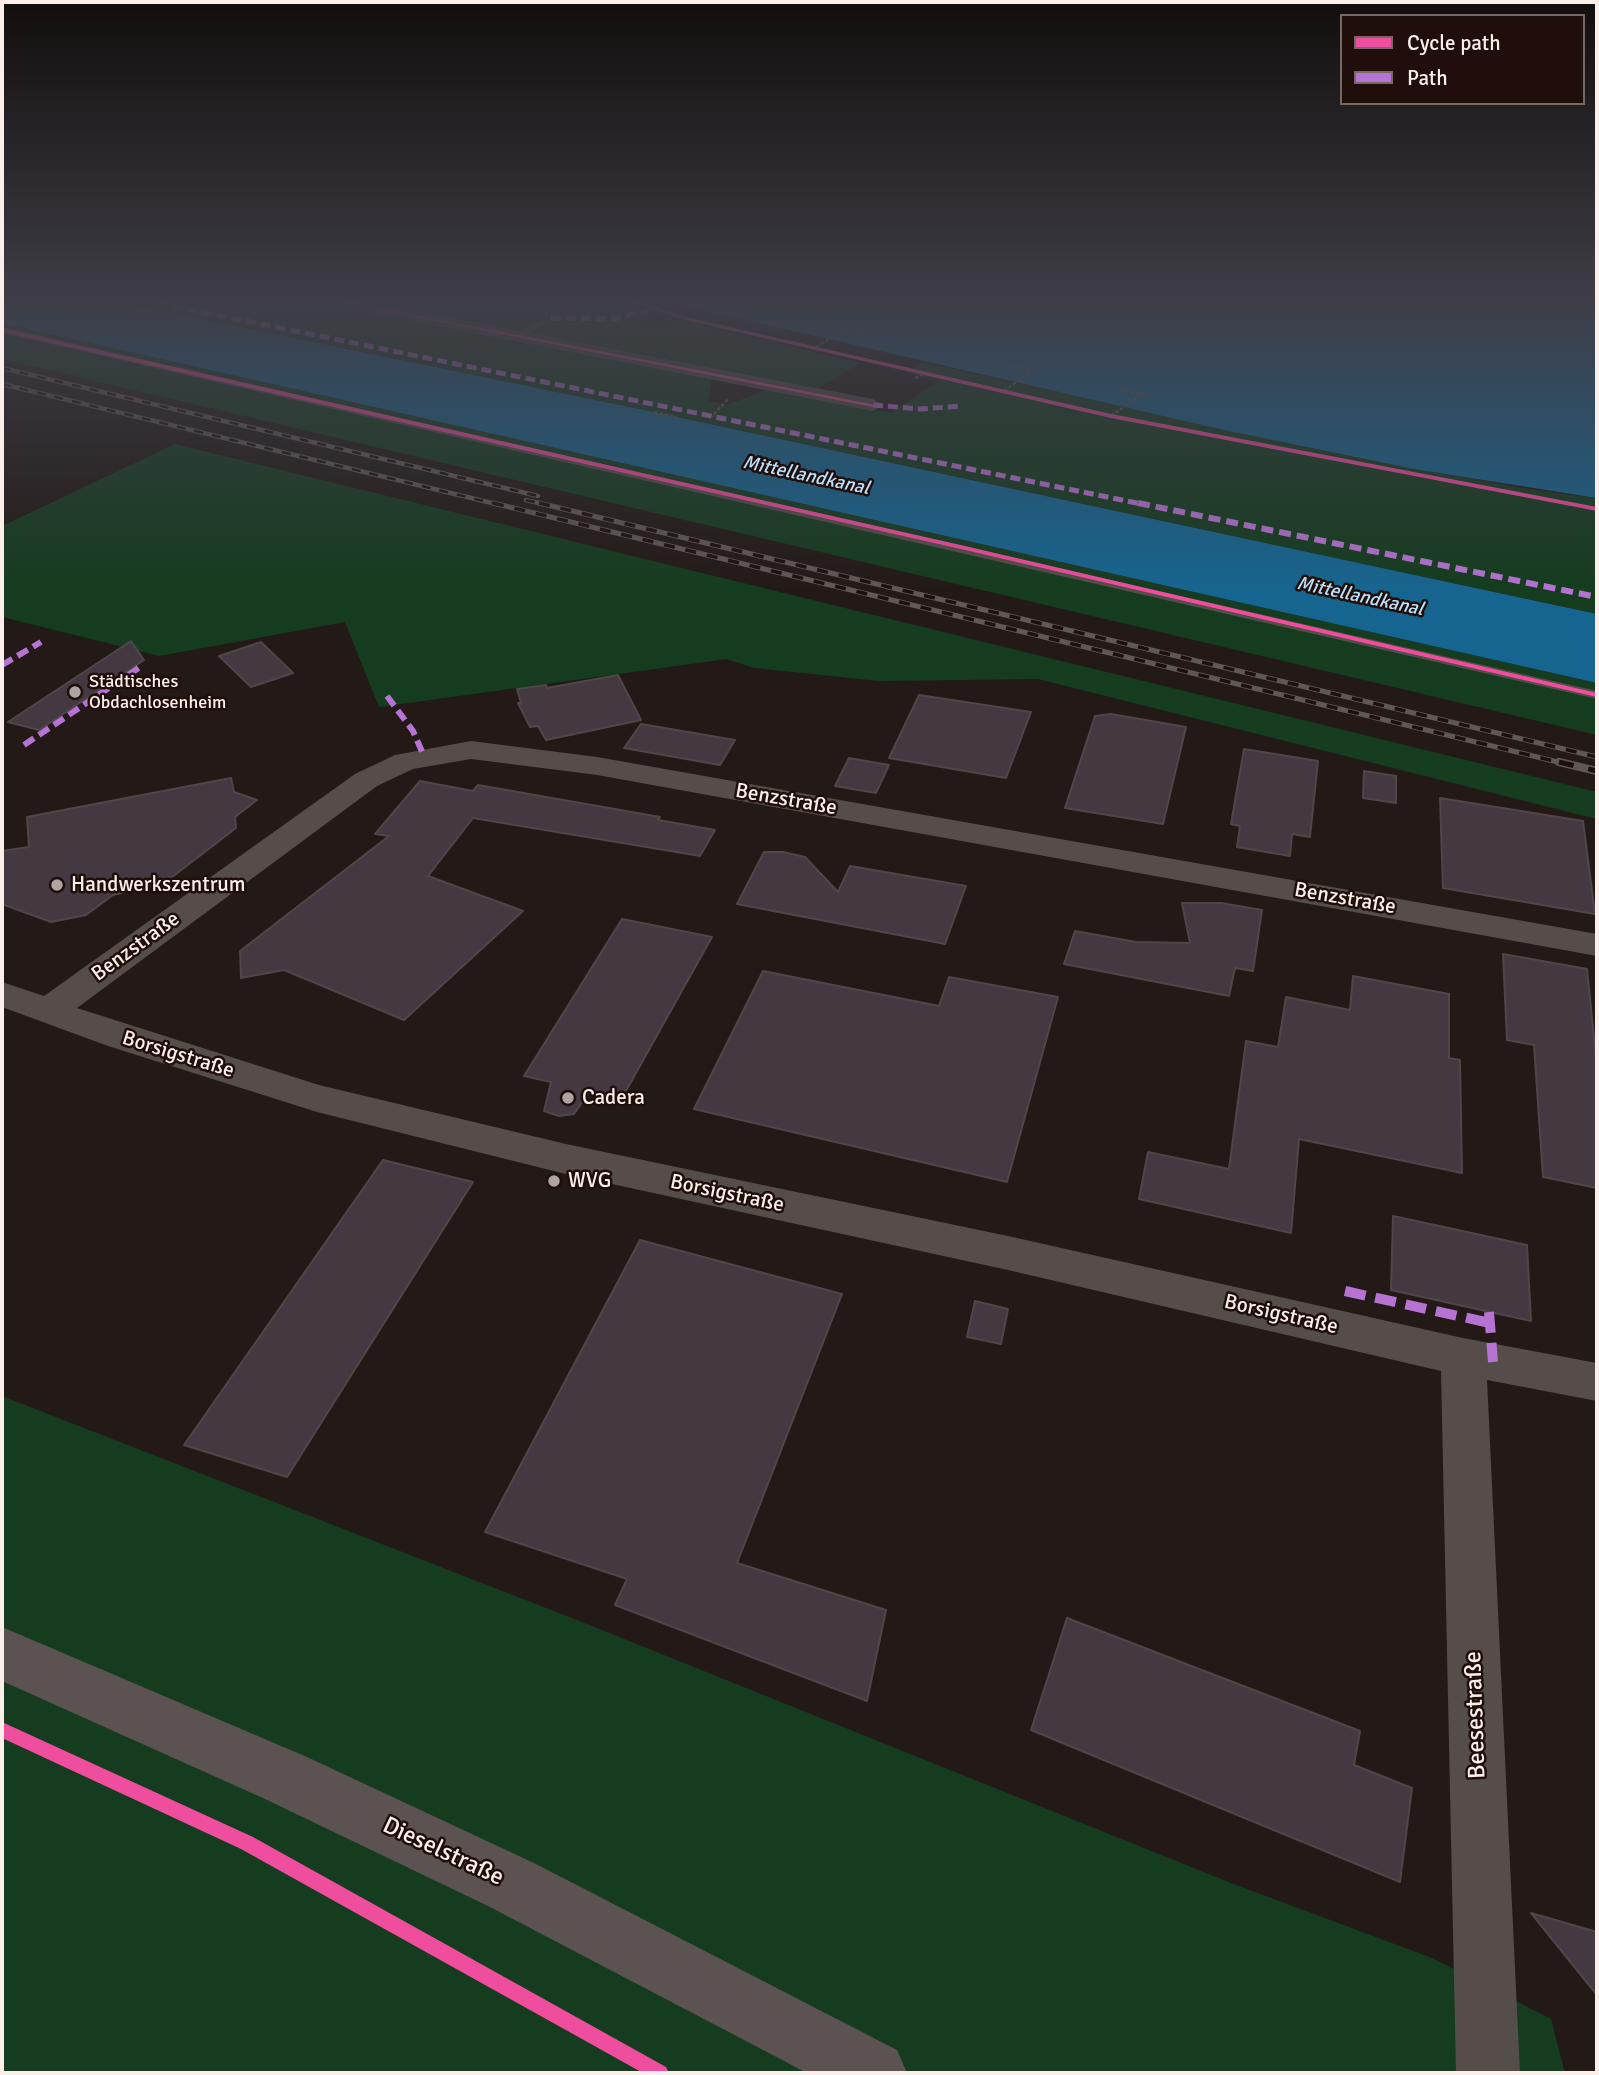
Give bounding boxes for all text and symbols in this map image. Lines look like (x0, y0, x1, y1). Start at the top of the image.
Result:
legend (1340, 14, 1585, 105)
text: Cycle path (1407, 30, 1501, 56)
text: Path (1407, 65, 1448, 91)
water label: Mittellandkanal (741, 451, 871, 501)
water label: Mittellandkanal (1295, 572, 1425, 622)
place label: Städtisches Obdachlosenheim (89, 671, 226, 714)
marker: Städtisches Obdachlosenheim (67, 684, 83, 700)
street label: Benzstraße (733, 779, 839, 821)
place label: Handwerkszentrum (71, 872, 246, 898)
marker: Handwerkszentrum (49, 877, 65, 893)
street label: Benzstraße (1292, 878, 1398, 920)
street label: Benzstraße (87, 907, 185, 987)
street label: Borsigstraße (119, 1026, 237, 1084)
place label: Cadera (582, 1085, 645, 1111)
marker: Cadera (560, 1090, 576, 1106)
place label: WVG (568, 1168, 611, 1194)
street label: Borsigstraße (668, 1170, 786, 1218)
marker: WVG (546, 1173, 562, 1189)
street label: Borsigstraße (1222, 1290, 1340, 1340)
street label: Beesestraße (1459, 1651, 1493, 1779)
street label: Dieselstraße (378, 1811, 508, 1893)

